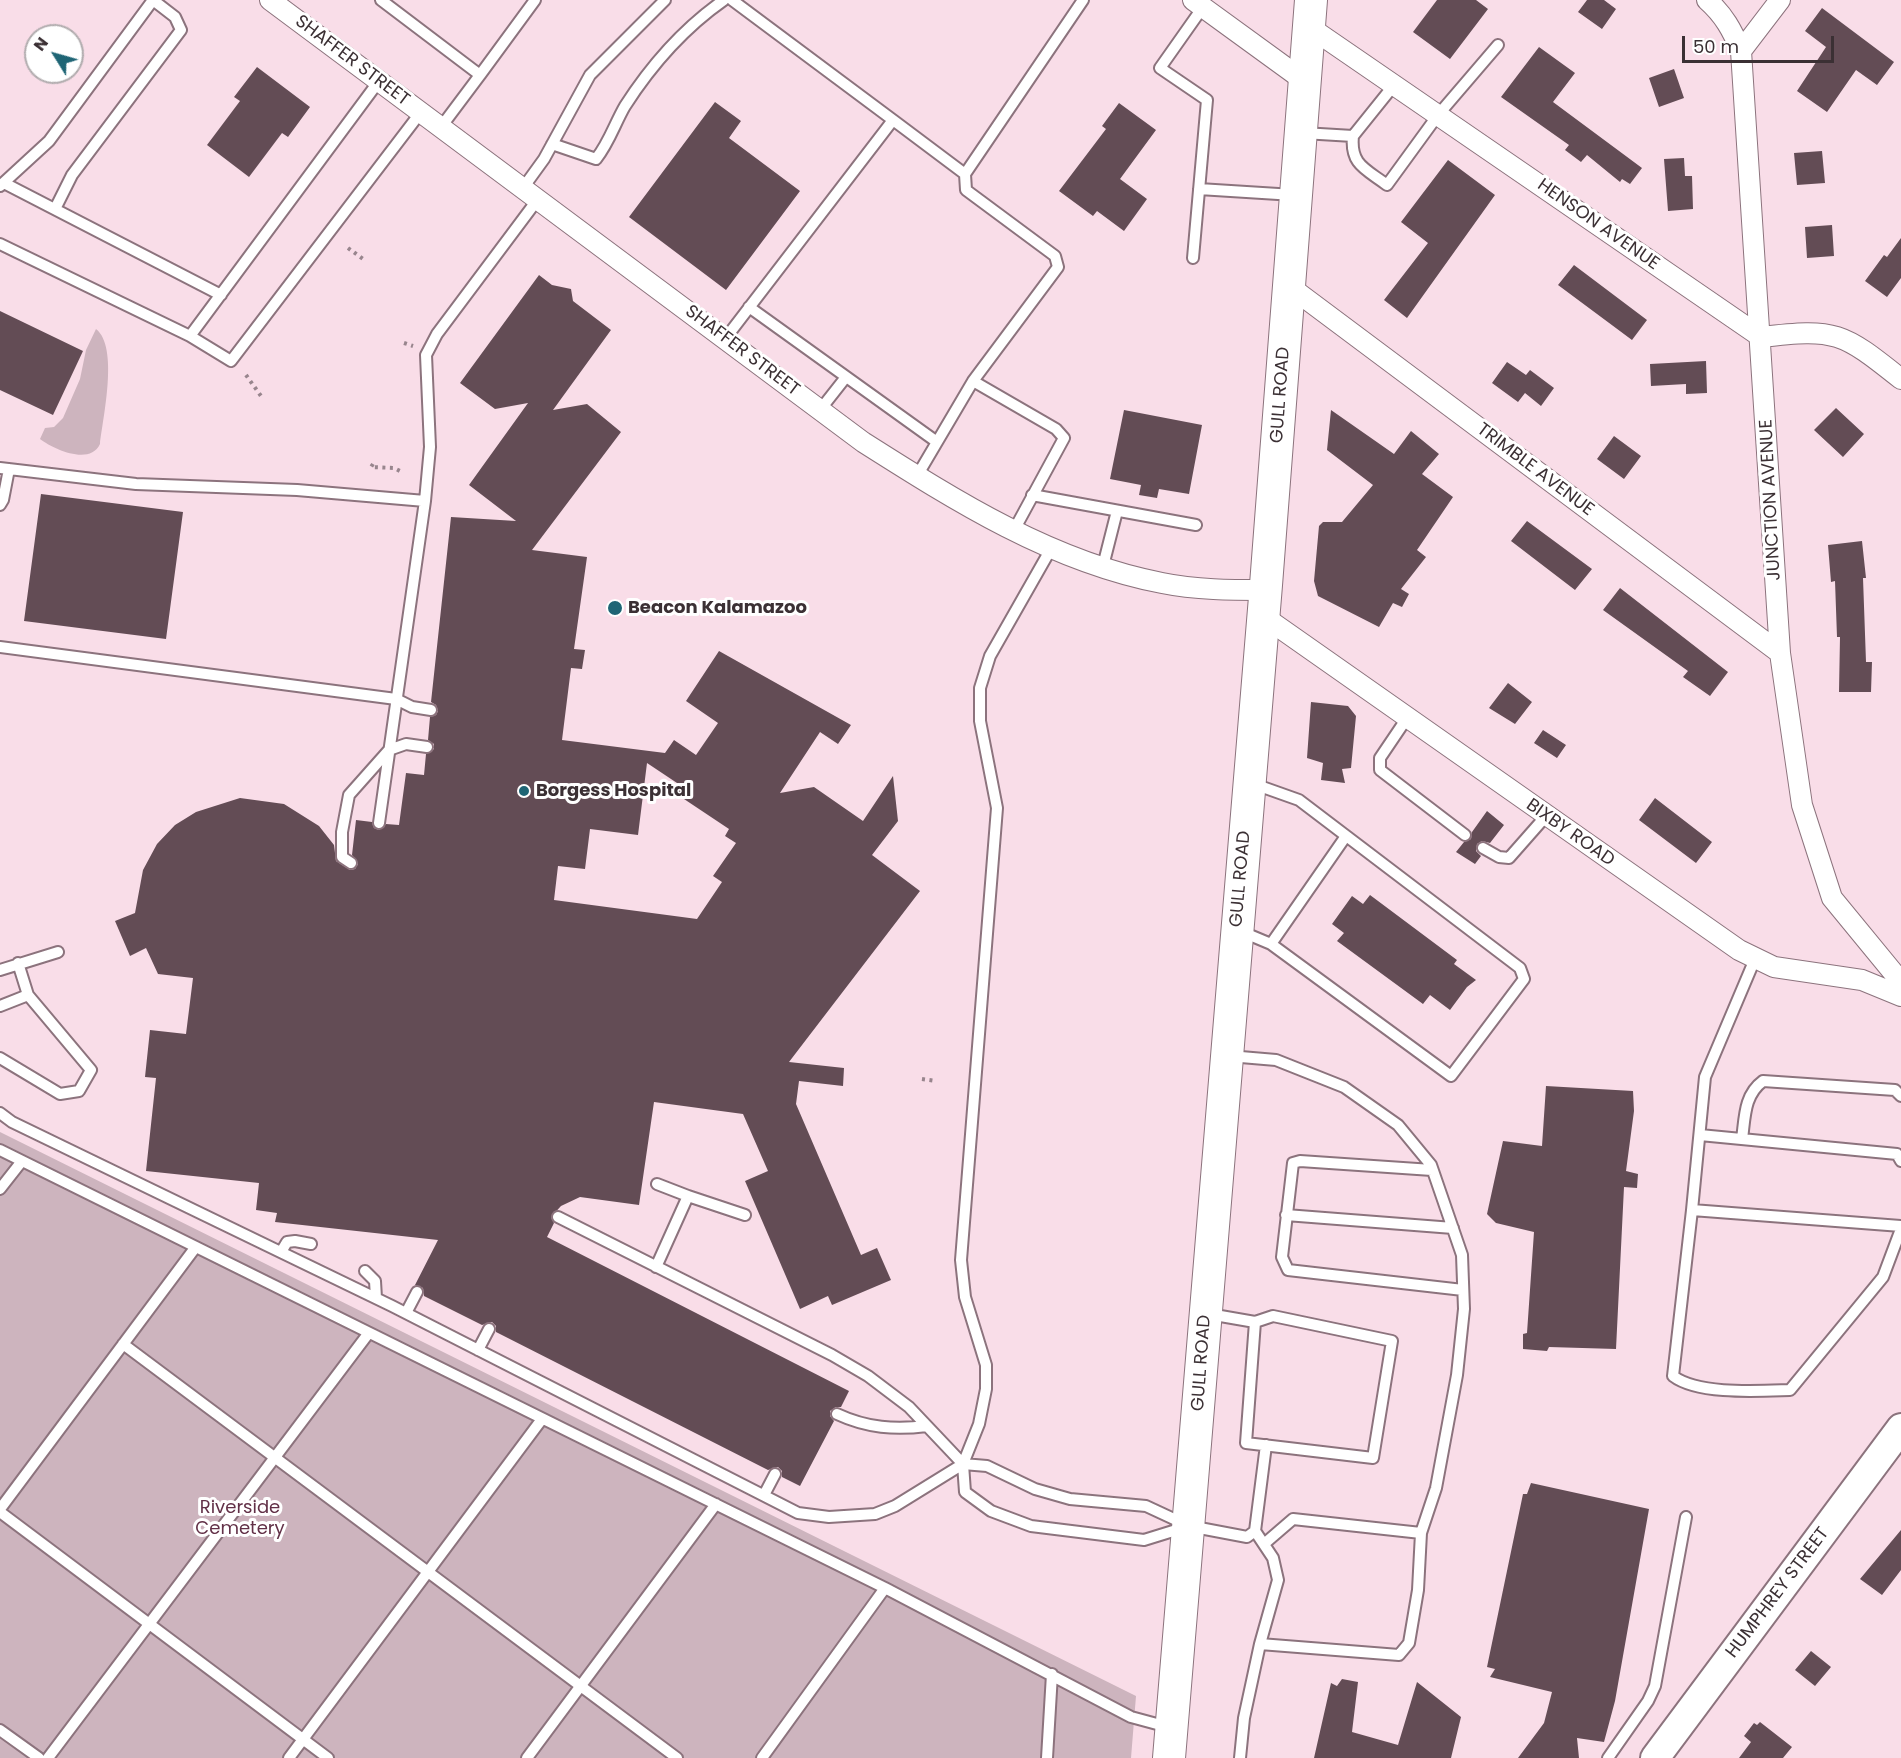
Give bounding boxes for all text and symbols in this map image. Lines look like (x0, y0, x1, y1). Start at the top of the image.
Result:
street label: SHAFFER STREET (291, 11, 413, 111)
north arrow (24, 24, 84, 84)
scale bar (1685, 24, 1836, 62)
text: N (28, 32, 54, 56)
text: 50 m (1693, 34, 1739, 59)
street label: HENSON AVENUE (1533, 175, 1663, 275)
street label: SHAFFER STREET (681, 301, 803, 401)
street label: GULL ROAD (1267, 346, 1295, 444)
street label: TRIMBLE AVENUE (1472, 419, 1598, 521)
street label: JUNCTION AVENUE (1756, 419, 1786, 581)
place label: Beacon Kalamazoo (628, 597, 807, 619)
marker: Beacon Kalamazoo (606, 599, 624, 617)
place label: Borgess Hospital (536, 780, 691, 802)
marker: Borgess Hospital (517, 784, 531, 798)
street label: BIXBY ROAD (1522, 795, 1618, 871)
street label: GULL ROAD (1226, 830, 1256, 928)
street label: GULL ROAD (1188, 1314, 1216, 1412)
park label: Riverside Cemetery (195, 1497, 285, 1540)
street label: HUMPHREY STREET (1722, 1523, 1834, 1663)

